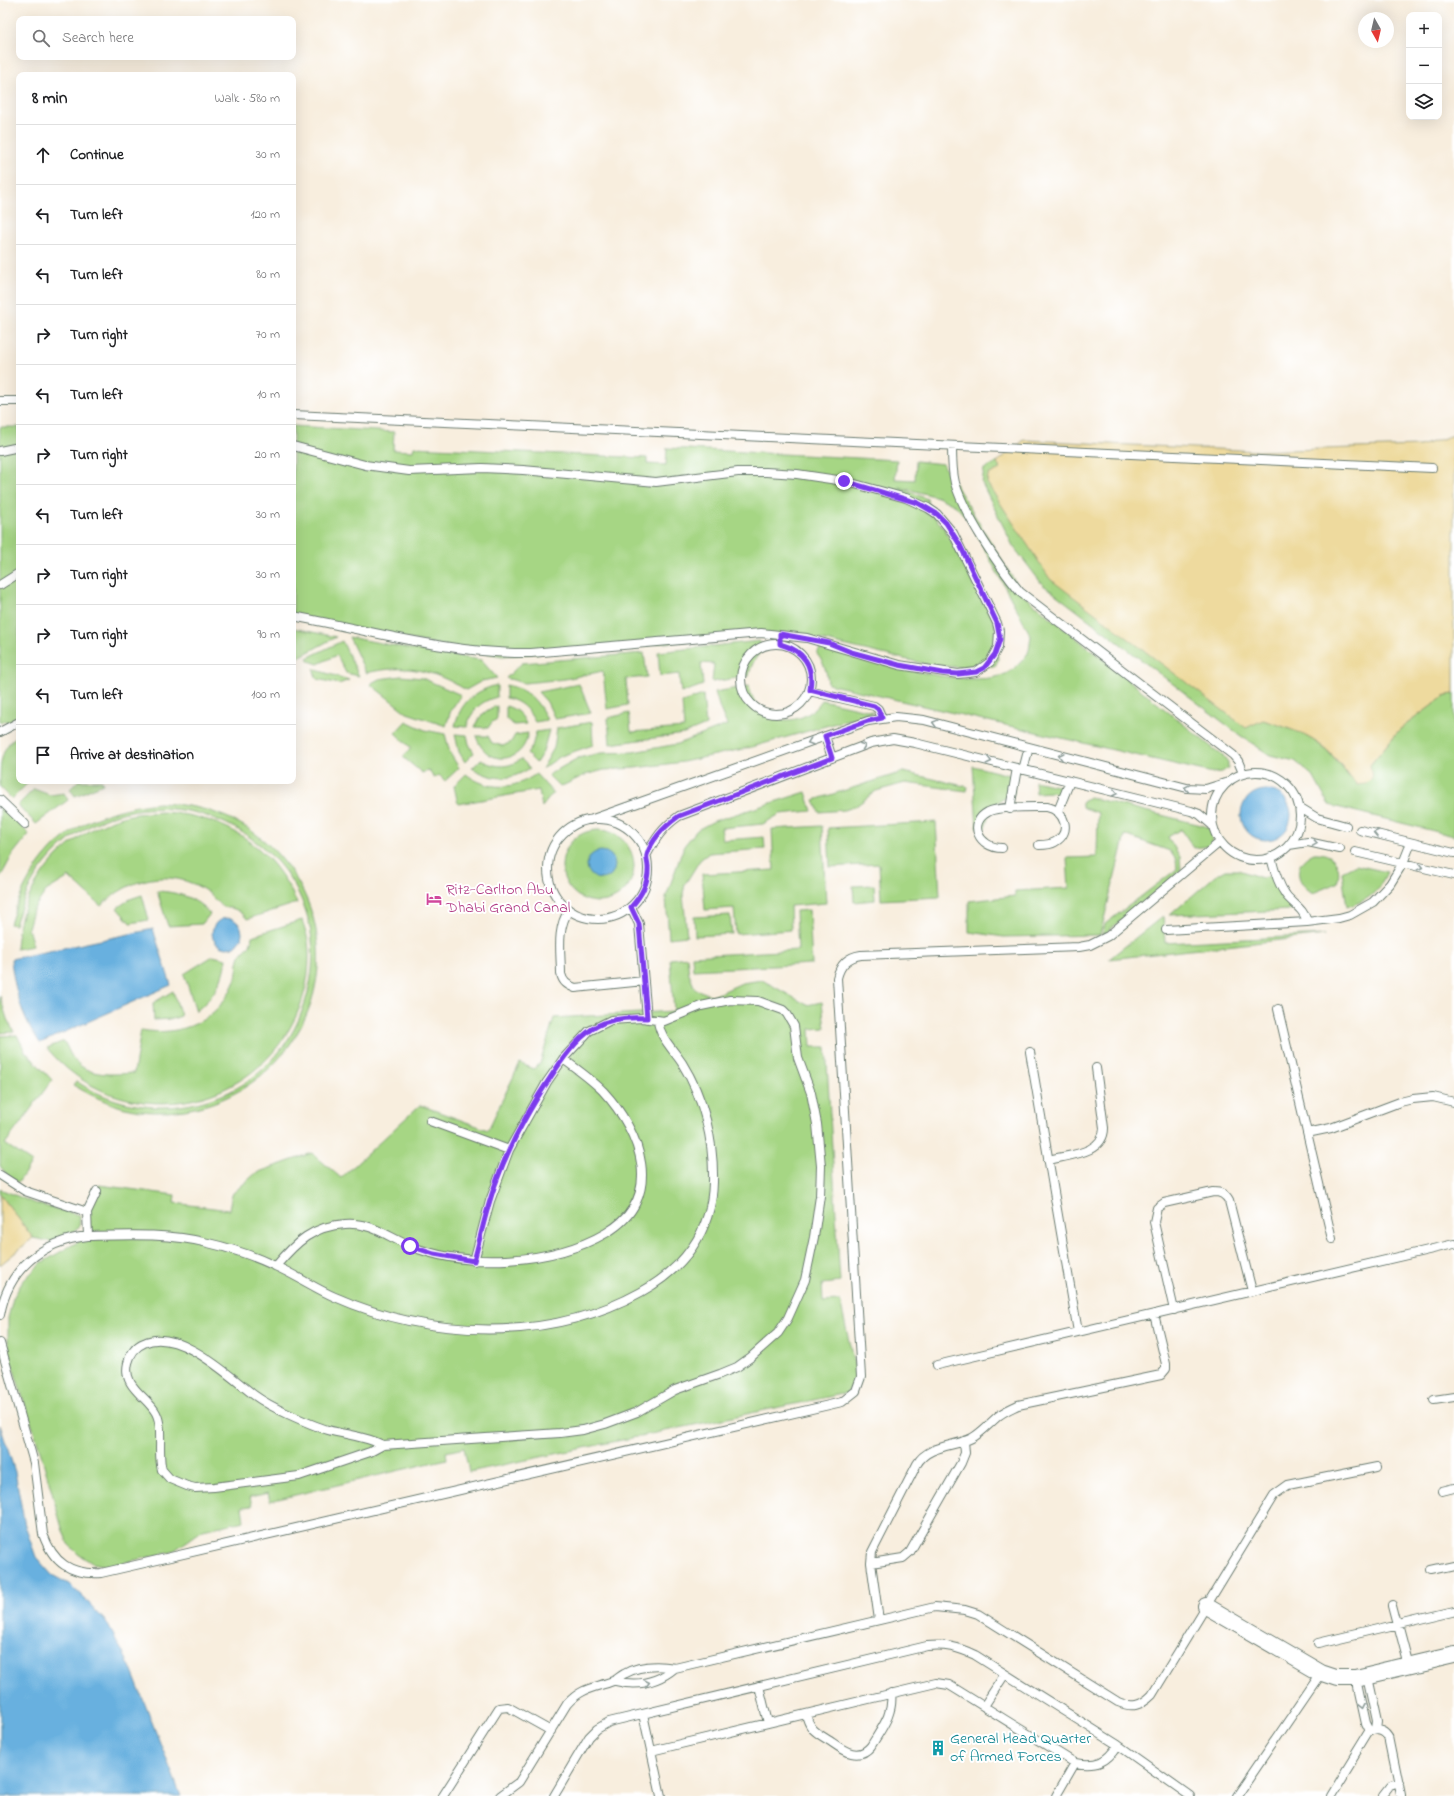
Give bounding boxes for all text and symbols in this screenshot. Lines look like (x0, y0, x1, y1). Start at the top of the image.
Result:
north arrow (1358, 12, 1394, 48)
map controls (1406, 12, 1442, 120)
button: + (1406, 12, 1442, 48)
search box (16, 16, 296, 60)
icon: search (30, 27, 52, 49)
text: Search here (62, 27, 134, 49)
button: − (1406, 48, 1442, 84)
button: layers (1406, 84, 1442, 120)
text: 8 min (32, 86, 67, 111)
text: Walk · 580 m (214, 89, 280, 108)
icon: ahead (32, 144, 54, 166)
text: Continue (70, 144, 124, 166)
text: 30 m (256, 145, 280, 164)
icon: left (32, 204, 54, 226)
text: Turn left (70, 204, 123, 226)
text: 120 m (250, 205, 280, 224)
icon: left (32, 264, 54, 286)
text: Turn left (70, 264, 123, 286)
text: 80 m (256, 265, 280, 284)
icon: right (32, 324, 54, 346)
text: Turn right (70, 324, 128, 346)
text: 70 m (256, 325, 280, 344)
icon: left (32, 384, 54, 406)
text: Turn left (70, 384, 123, 406)
text: 10 m (257, 385, 280, 404)
icon: right (32, 444, 54, 466)
text: Turn right (70, 444, 128, 466)
text: 20 m (255, 445, 280, 464)
route end (835, 472, 853, 490)
icon: left (32, 504, 54, 526)
text: Turn left (70, 504, 123, 526)
text: 30 m (256, 505, 280, 524)
icon: right (32, 564, 54, 586)
text: Turn right (70, 564, 128, 586)
text: 30 m (256, 565, 280, 584)
icon: right (32, 624, 54, 646)
text: Turn right (70, 624, 128, 646)
text: 90 m (257, 625, 280, 644)
icon: left (32, 684, 54, 706)
text: Turn left (70, 684, 123, 706)
text: 100 m (251, 685, 280, 704)
one-way arrow (932, 719, 939, 728)
one-way arrow (807, 737, 814, 745)
one-way arrow (859, 743, 866, 751)
icon: arrive (32, 744, 54, 766)
text: Arrive at destination (70, 744, 194, 766)
one-way arrow (1058, 752, 1064, 760)
one-way arrow (985, 756, 992, 765)
one-way arrow (1184, 784, 1190, 792)
one-way arrow (1112, 788, 1118, 796)
one-way arrow (1372, 830, 1379, 838)
one-way arrow (1312, 839, 1318, 847)
one-way arrow (1417, 863, 1423, 871)
place label: Ritz-Carlton Abu Dhabi Grand Canal (445, 878, 571, 920)
hotel icon: Ritz-Carlton Abu Dhabi Grand Canal (425, 890, 443, 908)
route start (401, 1237, 419, 1255)
one-way arrow (644, 1679, 650, 1687)
one-way arrow (1358, 1702, 1366, 1709)
place label: General Head Quarter of Armed Forces (950, 1727, 1091, 1769)
building icon: General Head Quarter of Armed Forces (929, 1739, 947, 1757)

